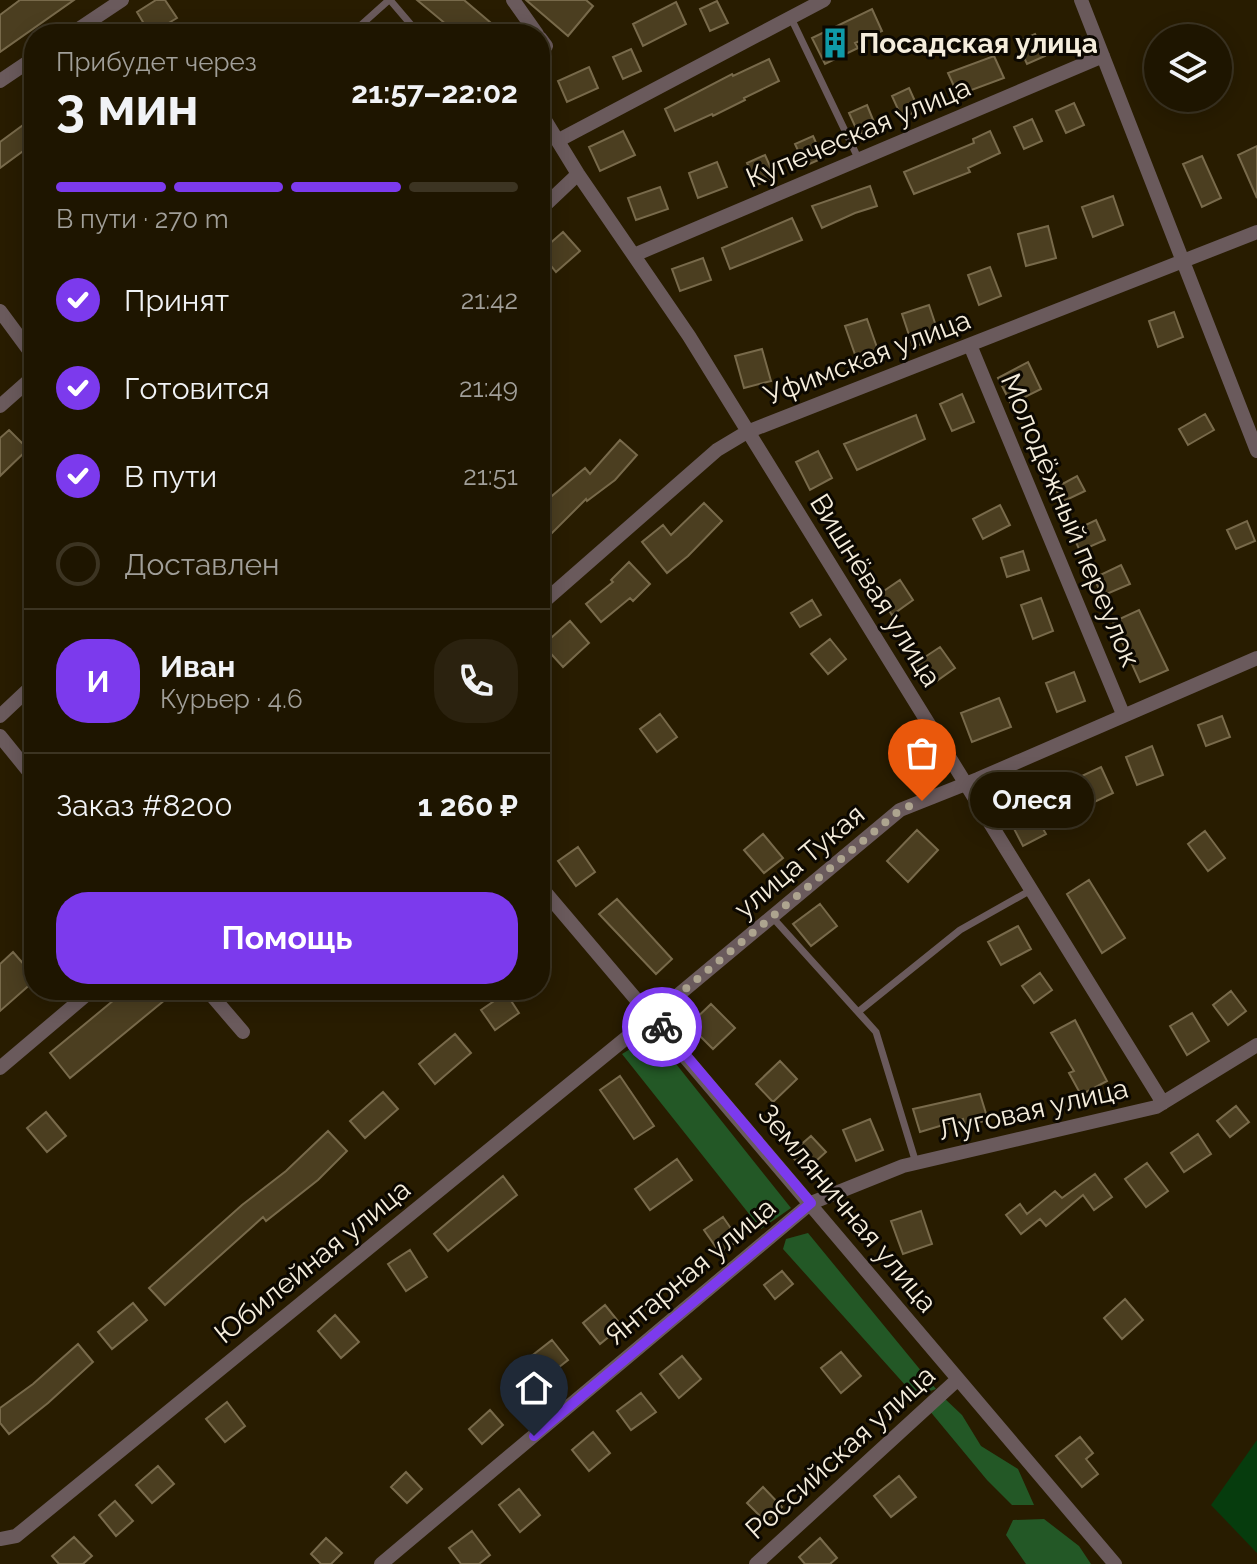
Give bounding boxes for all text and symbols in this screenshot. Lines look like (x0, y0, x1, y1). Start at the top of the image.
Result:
map controls (1144, 24, 1232, 112)
button: layers (1144, 24, 1232, 112)
building icon: Посадская улица (818, 26, 852, 60)
place label: Посадская улица (859, 27, 1098, 60)
text: Прибудет через (56, 47, 257, 77)
street label: Купеческая улица (741, 70, 975, 195)
text: 21:57–22:02 (351, 75, 518, 110)
text: 3 мин (56, 76, 199, 137)
text: В пути · 270 m (56, 204, 229, 234)
icon: check (56, 278, 100, 322)
text: Принят (124, 283, 229, 318)
text: 21:42 (461, 285, 518, 315)
street label: Уфимская улица (759, 303, 975, 412)
icon: check (56, 366, 100, 410)
street label: Молодёжный переулок (994, 369, 1147, 672)
text: Готовится (124, 371, 270, 406)
text: 21:49 (459, 373, 518, 403)
icon: check (56, 454, 100, 498)
text: В пути (124, 459, 217, 494)
text: 21:51 (463, 461, 518, 491)
street label: Вишнёвая улица (803, 488, 948, 693)
text: Доставлен (124, 547, 280, 582)
button: phone (434, 639, 518, 723)
text: Иван (160, 649, 235, 684)
text: И (86, 664, 110, 699)
text: Курьер · 4.6 (160, 684, 303, 714)
pin (888, 719, 956, 801)
icon: bag (900, 731, 944, 775)
callout: Олеся (970, 773, 1094, 829)
text: Олеся (992, 785, 1072, 815)
text: Заказ #8200 (56, 788, 233, 823)
text: 1 260 ₽ (418, 788, 518, 823)
street label: улица Тукая (728, 797, 871, 925)
button: Помощь (56, 892, 518, 984)
courier (622, 987, 702, 1067)
icon: bike (640, 1005, 684, 1049)
street label: Луговая улица (935, 1072, 1131, 1147)
street label: Земляничная улица (751, 1098, 944, 1319)
street label: Юбилейная улица (208, 1172, 417, 1350)
street label: Янтарная улица (599, 1191, 782, 1352)
pin (500, 1354, 568, 1436)
street label: Российская улица (739, 1359, 942, 1546)
icon: home (512, 1366, 556, 1410)

